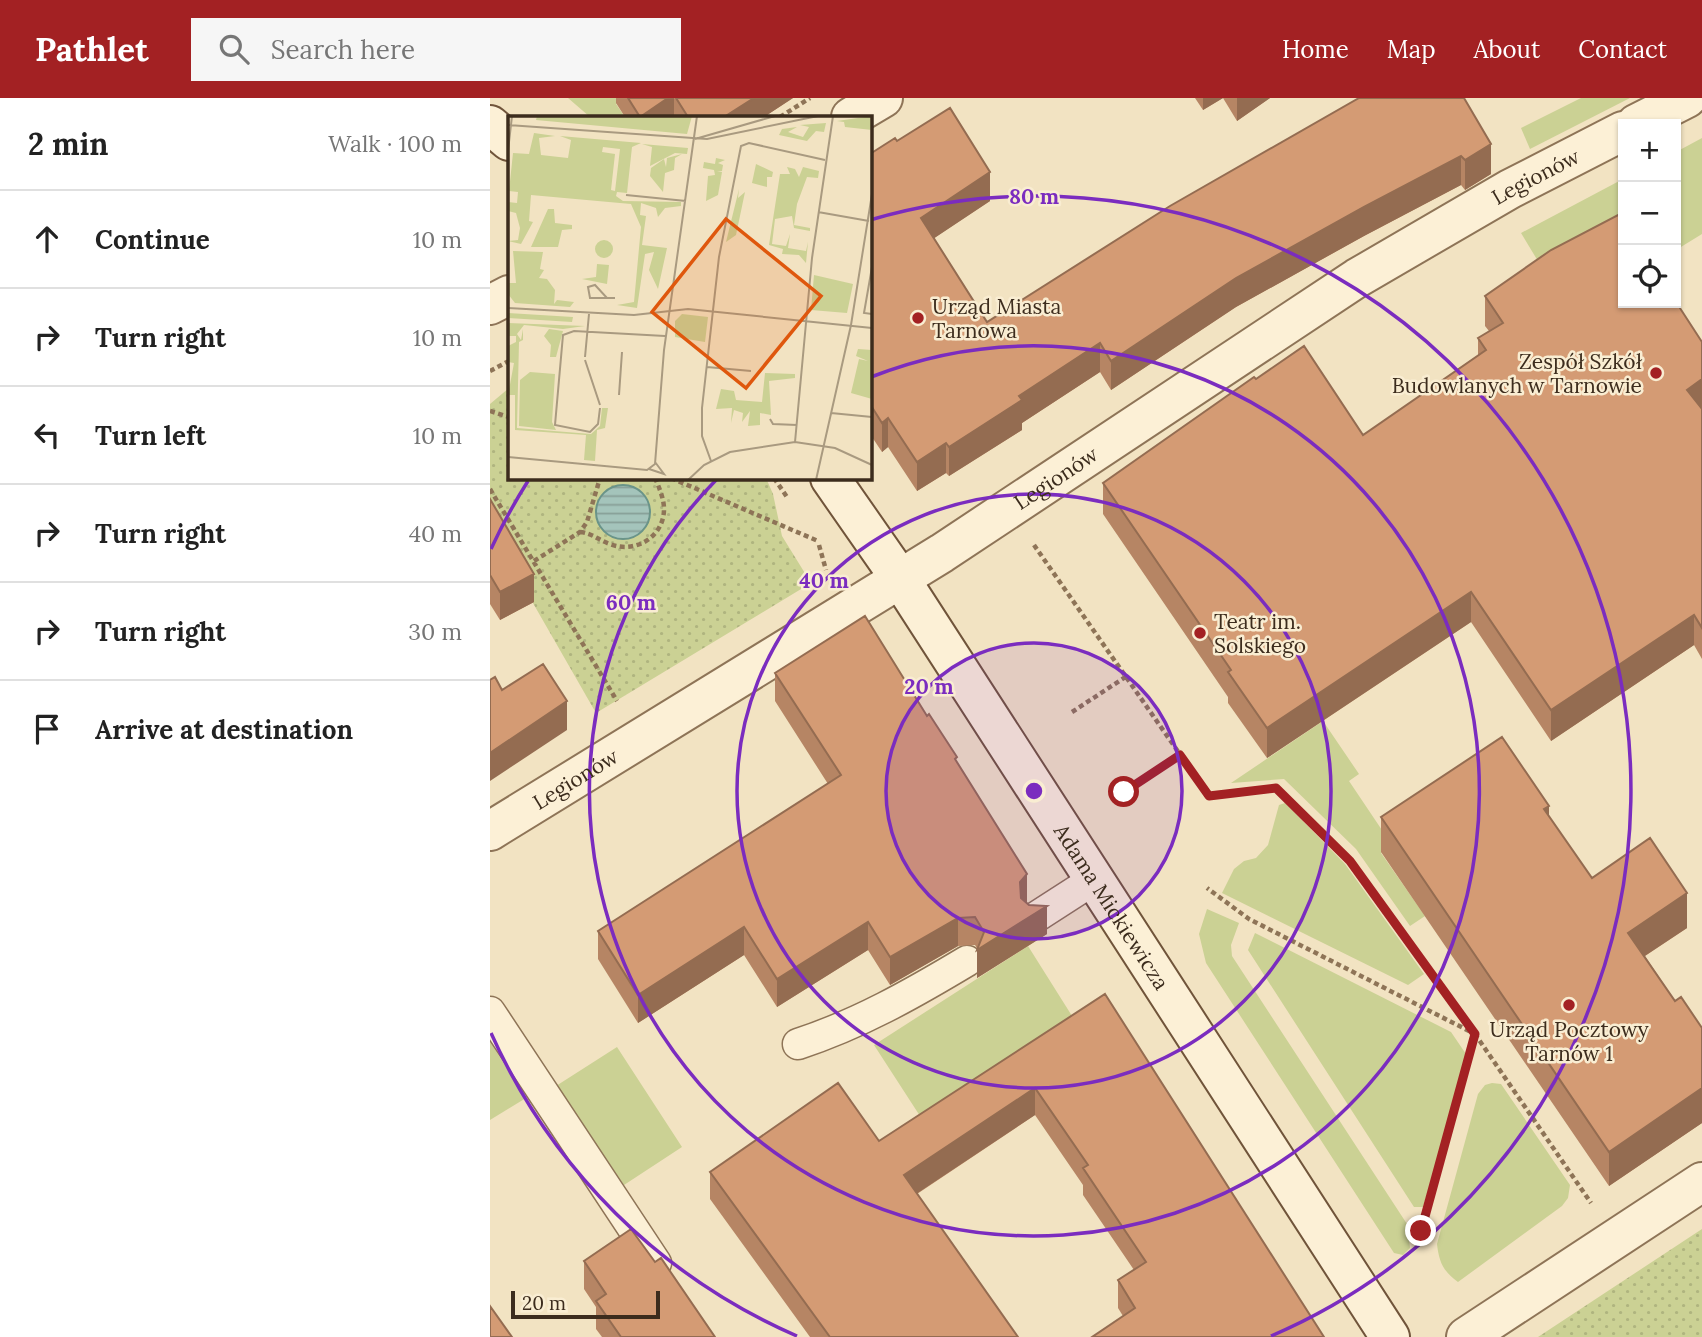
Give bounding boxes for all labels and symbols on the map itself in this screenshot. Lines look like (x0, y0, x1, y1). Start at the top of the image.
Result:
inset map (508, 116, 872, 480)
street label: Legionów (1487, 142, 1584, 210)
text: 80 m (1009, 183, 1059, 210)
place label: Urząd Miasta Tarnowa (932, 293, 1061, 344)
marker: Urząd Miasta Tarnowa (910, 310, 926, 326)
place label: Zespół Szkół Budowlanych w Tarnowie (1392, 348, 1643, 399)
marker: Zespół Szkół Budowlanych w Tarnowie (1648, 365, 1664, 381)
street label: Legionów (1008, 440, 1103, 515)
text: 40 m (799, 567, 849, 594)
text: 60 m (606, 589, 656, 616)
place label: Teatr im. Solskiego (1214, 608, 1306, 659)
marker: Teatr im. Solskiego (1192, 625, 1208, 641)
text: 20 m (904, 673, 954, 700)
street label: Legionów (527, 742, 623, 815)
route start (1108, 776, 1139, 807)
centre of rings (1022, 779, 1046, 803)
street label: Adama Mickiewicza (1048, 818, 1175, 995)
marker: Urząd Pocztowy Tarnów 1 (1561, 997, 1577, 1013)
place label: Urząd Pocztowy Tarnów 1 (1489, 1016, 1649, 1067)
route end (1405, 1215, 1436, 1246)
scale bar (511, 1288, 660, 1320)

